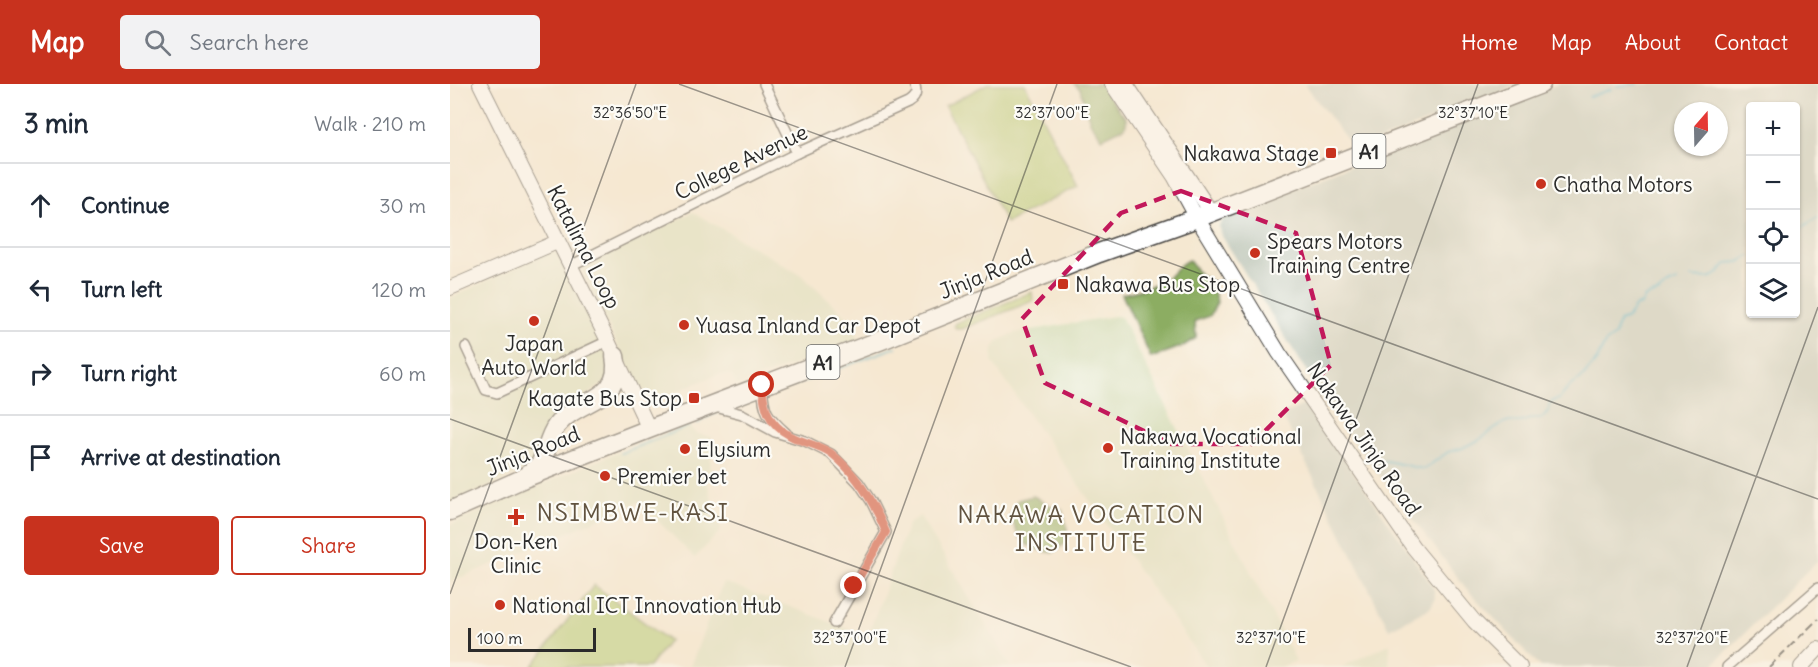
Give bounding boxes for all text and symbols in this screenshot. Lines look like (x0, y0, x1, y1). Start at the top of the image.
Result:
search box (120, 15, 540, 69)
text: Map (30, 24, 84, 60)
icon: search (141, 26, 174, 59)
text: Search here (189, 28, 309, 56)
text: Home (1461, 29, 1518, 56)
text: Map (1551, 29, 1592, 56)
text: About (1625, 29, 1681, 56)
text: Contact (1714, 29, 1788, 56)
north arrow (1674, 102, 1728, 156)
map controls (1746, 102, 1800, 318)
button: + (1746, 102, 1800, 156)
text: 32°36'50"E (593, 103, 667, 122)
text: 32°37'00"E (1015, 103, 1089, 122)
text: 32°37'10"E (1438, 103, 1508, 122)
text: 3 min (24, 107, 89, 140)
text: Walk · 210 m (314, 111, 426, 136)
street label: College Avenue (670, 118, 812, 206)
road number: A1 (1352, 134, 1386, 168)
place label: Nakawa Stage (1183, 140, 1319, 167)
marker: Nakawa Stage (1324, 146, 1338, 160)
button: − (1746, 156, 1800, 210)
place label: Chatha Motors (1553, 171, 1693, 198)
marker: Chatha Motors (1534, 177, 1548, 191)
street label: Katalima Loop (541, 181, 627, 313)
icon: ahead (24, 189, 57, 222)
text: Continue (81, 191, 170, 219)
text: 30 m (379, 193, 426, 218)
button: locate (1746, 210, 1800, 264)
place label: Spears Motors Training Centre (1267, 228, 1410, 279)
street label: Jinja Road (935, 243, 1037, 305)
marker: Spears Motors Training Centre (1248, 246, 1262, 260)
button: layers (1746, 264, 1800, 318)
place label: Nakawa Bus Stop (1075, 271, 1240, 298)
icon: left (24, 273, 57, 306)
text: Turn left (81, 275, 162, 303)
text: 120 m (372, 277, 426, 302)
marker: Nakawa Bus Stop (1056, 277, 1070, 291)
place label: Yuasa Inland Car Depot (696, 312, 921, 339)
marker: Japan Auto World (527, 314, 541, 328)
marker: Yuasa Inland Car Depot (677, 318, 691, 332)
place label: Japan Auto World (481, 330, 587, 381)
road number: A1 (806, 345, 839, 379)
icon: right (24, 357, 57, 390)
street label: Nakawa Jinja Road (1301, 357, 1427, 521)
text: Turn right (81, 359, 177, 387)
text: 60 m (379, 361, 426, 386)
route start (748, 371, 774, 397)
place label: Kagate Bus Stop (528, 385, 682, 412)
marker: Kagate Bus Stop (687, 391, 701, 405)
street label: Jinja Road (482, 420, 584, 482)
place label: Nakawa Vocational Training Institute (1120, 423, 1301, 474)
place label: Elysium (697, 436, 771, 463)
icon: arrive (24, 441, 57, 474)
marker: Nakawa Vocational Training Institute (1101, 441, 1115, 455)
marker: Elysium (678, 442, 692, 456)
text: Arrive at destination (81, 443, 281, 471)
place label: Premier bet (617, 463, 727, 490)
marker: Premier bet (598, 469, 612, 483)
district label: NSIMBWE-KASI (537, 497, 729, 527)
district label: NAKAWA VOCATION INSTITUTE (957, 499, 1205, 557)
marker: Don-Ken Clinic (507, 508, 525, 526)
button: Save (24, 516, 219, 575)
button: Share (231, 516, 426, 575)
place label: Don-Ken Clinic (474, 528, 558, 579)
route end (840, 572, 866, 598)
place label: National ICT Innovation Hub (512, 592, 781, 619)
marker: National ICT Innovation Hub (493, 598, 507, 612)
scale bar (468, 625, 596, 652)
text: 100 m (477, 628, 522, 648)
text: 32°37'00"E (813, 628, 887, 647)
text: 32°37'10"E (1236, 628, 1306, 647)
text: 32°37'20"E (1656, 628, 1728, 647)

